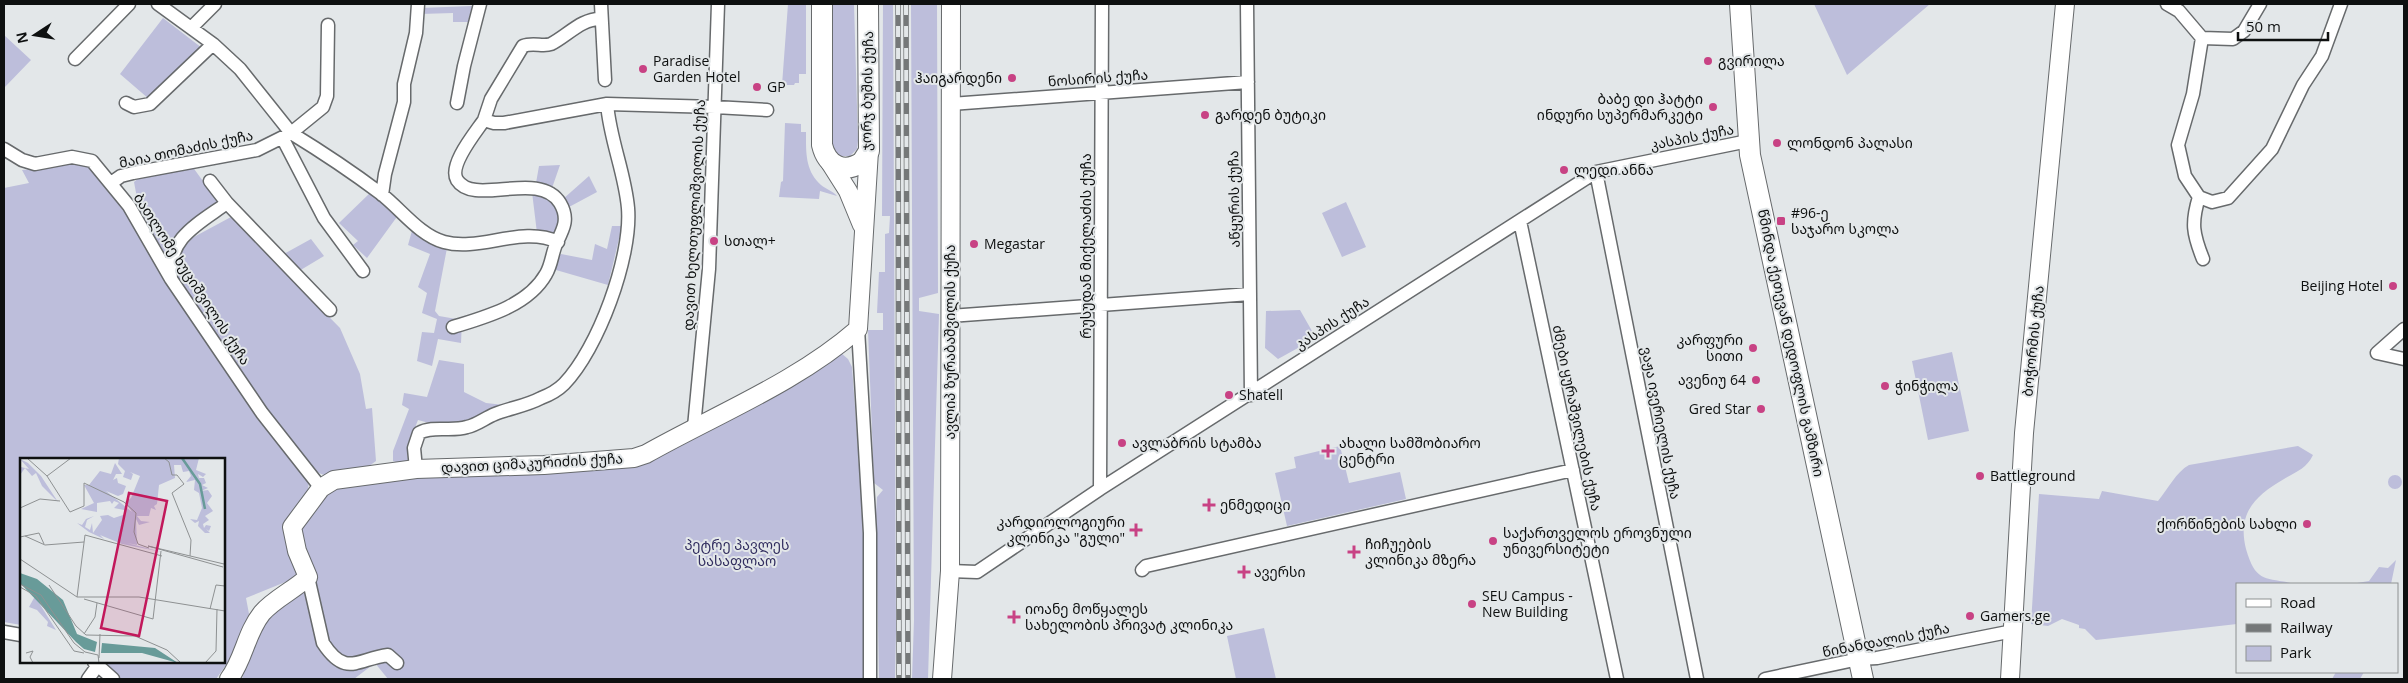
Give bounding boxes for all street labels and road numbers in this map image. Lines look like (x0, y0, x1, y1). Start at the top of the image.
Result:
street label: ჯორჯ ბუშის ქუჩა (856, 31, 877, 151)
street label: ნოსირის ქუჩა (1047, 65, 1149, 90)
street label: დავით ხელთუფლიშვილის ქუჩა (678, 99, 709, 331)
street label: კასპის ქუჩა (1648, 119, 1735, 154)
street label: მაია თომაძის ქუჩა (117, 125, 255, 172)
street label: აწყურის ქუჩა (1223, 150, 1244, 248)
street label: რუსუდან მიქელაძის ქუჩა (1076, 153, 1095, 339)
street label: ბათლომე ხუციშვილის ქუჩა (130, 189, 255, 368)
street label: წმინდა ქეთევან დედოფლის გამზირი (1754, 207, 1829, 479)
street label: ავლიპ ზურაბაშვილის ქუჩა (940, 245, 959, 439)
street label: ბოჭორმის ქუჩა (2017, 285, 2048, 397)
street label: კასპის ქუჩა (1291, 291, 1373, 354)
street label: ძმები ყურაშვილების ქუჩა (1548, 323, 1606, 513)
street label: ვაჟა ივერიელის ქუჩა (1637, 345, 1686, 501)
street label: დავით ციმაკურიძის ქუჩა (441, 448, 623, 477)
street label: წინანდალის ქუჩა (1821, 618, 1951, 661)

